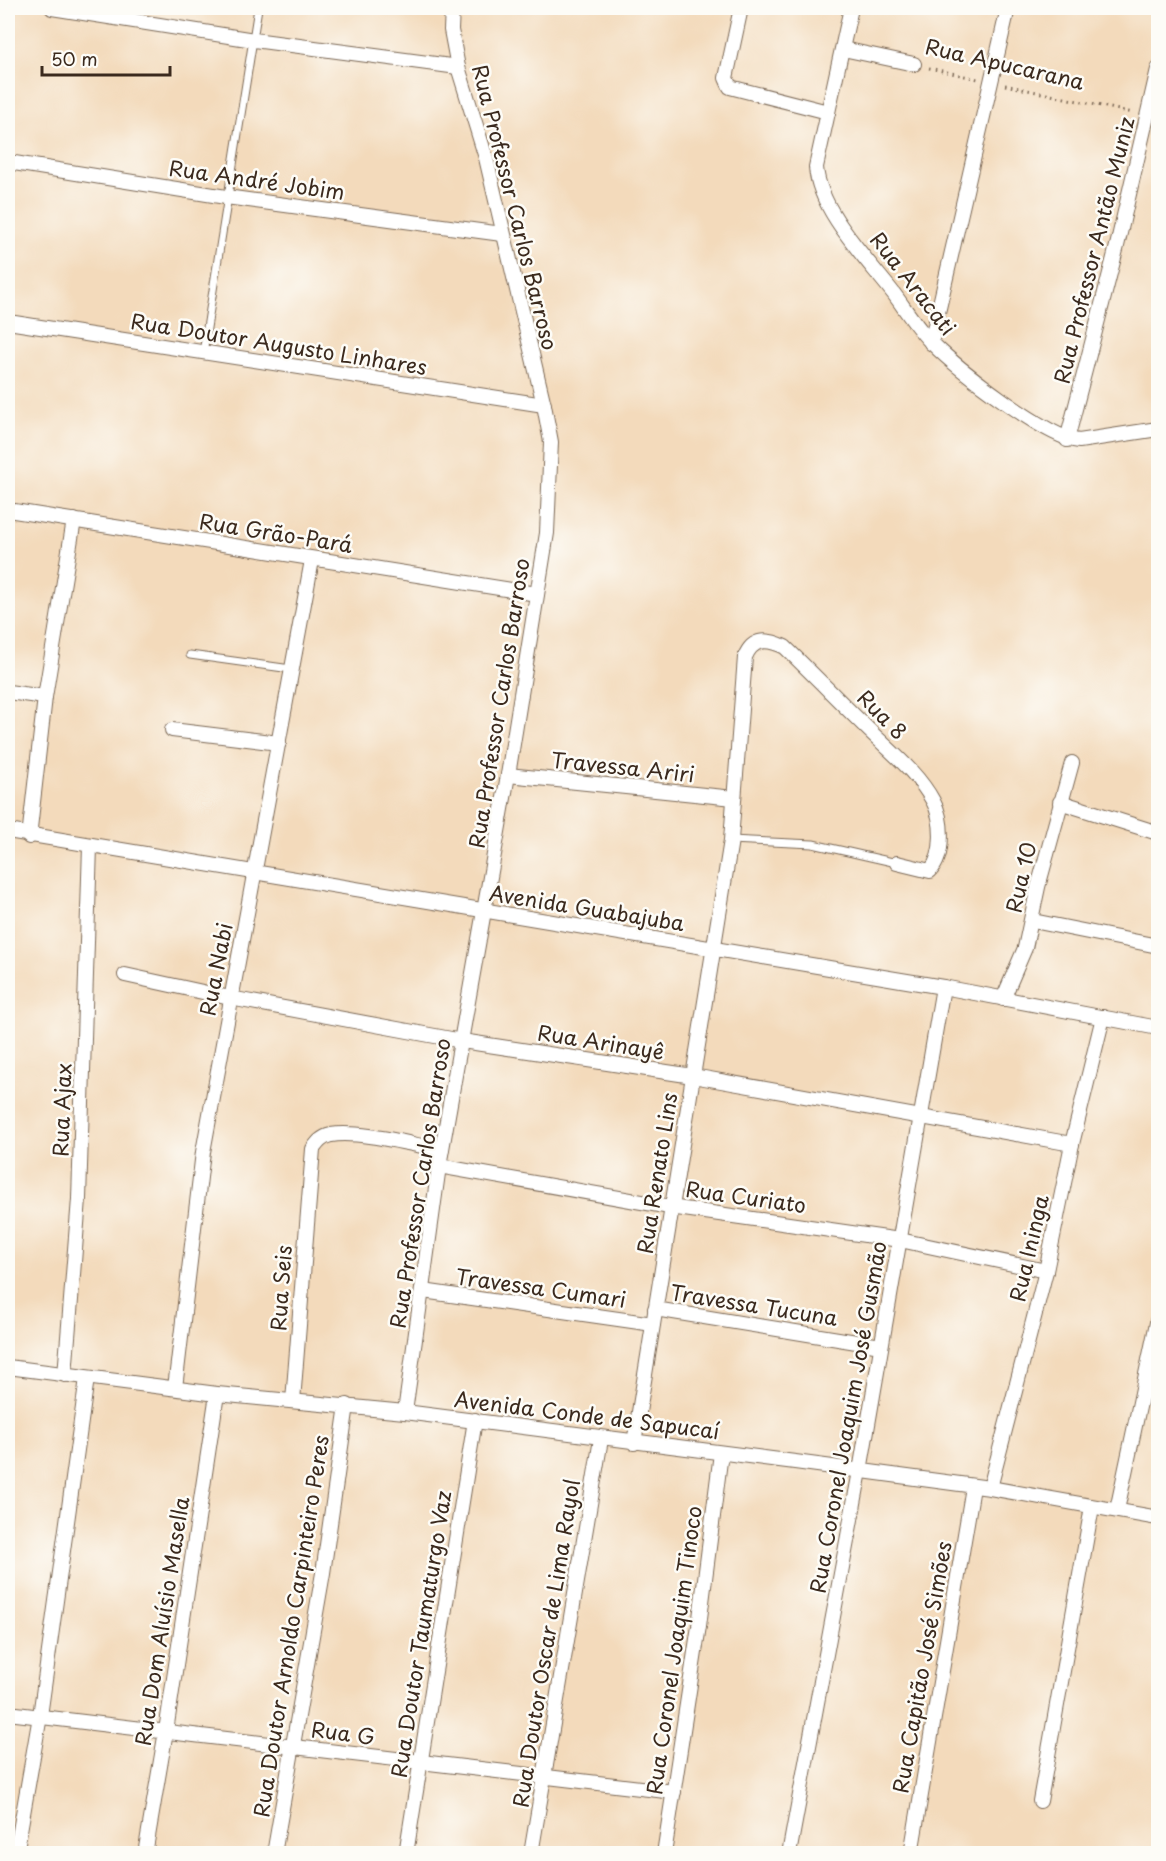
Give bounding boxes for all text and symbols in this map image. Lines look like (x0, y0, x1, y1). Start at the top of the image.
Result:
street label: Rua Apucarana (923, 29, 1088, 97)
scale bar (42, 39, 170, 77)
text: 50 m (51, 45, 98, 72)
street label: Rua Professor Carlos Barroso (465, 61, 567, 353)
street label: Rua Professor Antão Muniz (1044, 113, 1142, 387)
street label: Rua André Jobim (167, 151, 347, 207)
street label: Rua Aracati (863, 224, 965, 342)
street label: Rua Doutor Augusto Linhares (129, 304, 429, 382)
street label: Rua Grão-Pará (197, 504, 356, 560)
street label: Rua Professor Carlos Barroso (459, 556, 537, 850)
street label: Rua 8 (851, 682, 915, 746)
street label: Travessa Ariri (550, 743, 696, 789)
street label: Rua 10 (996, 839, 1044, 915)
street label: Avenida Guabajuba (487, 876, 687, 938)
street label: Rua Nabi (190, 920, 240, 1018)
street label: Rua Arinayê (535, 1015, 667, 1067)
street label: Rua Professor Carlos Barroso (380, 1036, 458, 1330)
street label: Rua Ajax (43, 1063, 79, 1157)
street label: Rua Renato Lins (627, 1090, 685, 1256)
street label: Rua Curiato (684, 1172, 808, 1220)
street label: Rua Ininga (1000, 1191, 1056, 1305)
street label: Rua Coronel Joaquim José Gusmão (800, 1239, 894, 1595)
street label: Rua Seis (261, 1244, 299, 1332)
street label: Travessa Cumari (454, 1259, 628, 1315)
street label: Travessa Tucuna (668, 1275, 840, 1333)
street label: Avenida Conde de Sapucaí (453, 1382, 721, 1446)
street label: Rua Doutor Arnoldo Carpinteiro Peres (244, 1433, 336, 1819)
street label: Rua Doutor Oscar de Lima Rayol (503, 1476, 587, 1810)
street label: Rua Doutor Taumaturgo Vaz (382, 1488, 458, 1780)
street label: Rua Dom Aluísio Masella (126, 1494, 196, 1748)
street label: Rua Coronel Joaquim Tinoco (637, 1504, 709, 1796)
street label: Rua Capitão José Simões (883, 1539, 959, 1795)
street label: Rua G (309, 1712, 377, 1752)

